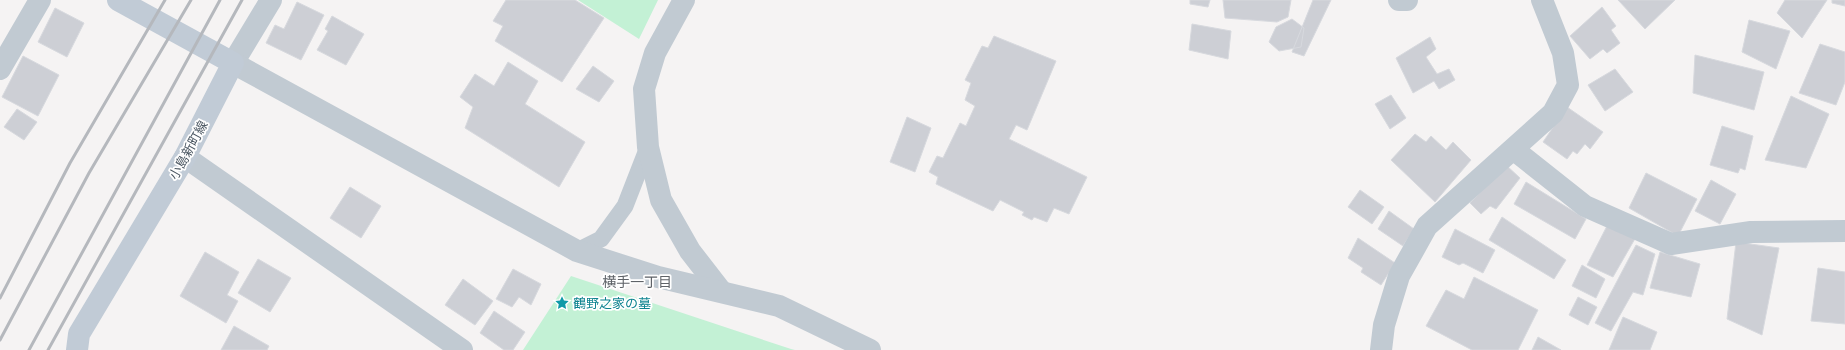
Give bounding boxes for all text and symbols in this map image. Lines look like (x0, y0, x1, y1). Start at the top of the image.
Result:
street label: 小島新町線 (165, 118, 211, 182)
district label: 横手一丁目 (602, 273, 672, 290)
place icon: 鶴野之家の墓 (554, 295, 570, 311)
place label: 鶴野之家の墓 (573, 295, 651, 311)

